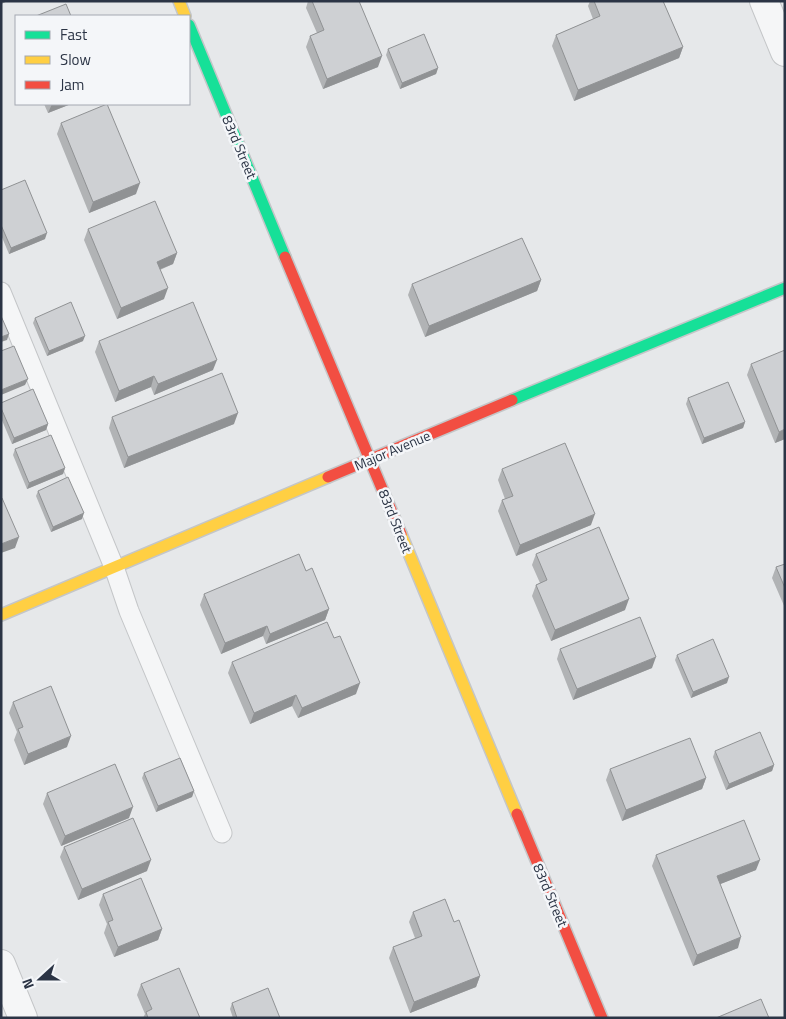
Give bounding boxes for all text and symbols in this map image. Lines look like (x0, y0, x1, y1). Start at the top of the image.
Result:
legend (15, 15, 190, 105)
text: Fast (60, 23, 88, 46)
text: Slow (60, 48, 91, 71)
text: Jam (60, 73, 84, 96)
street label: 83rd Street (217, 112, 263, 182)
street label: Major Avenue (351, 425, 433, 475)
street label: 83rd Street (374, 486, 418, 556)
street label: 83rd Street (528, 860, 574, 930)
north arrow (15, 954, 65, 1004)
text: N (16, 976, 39, 992)

